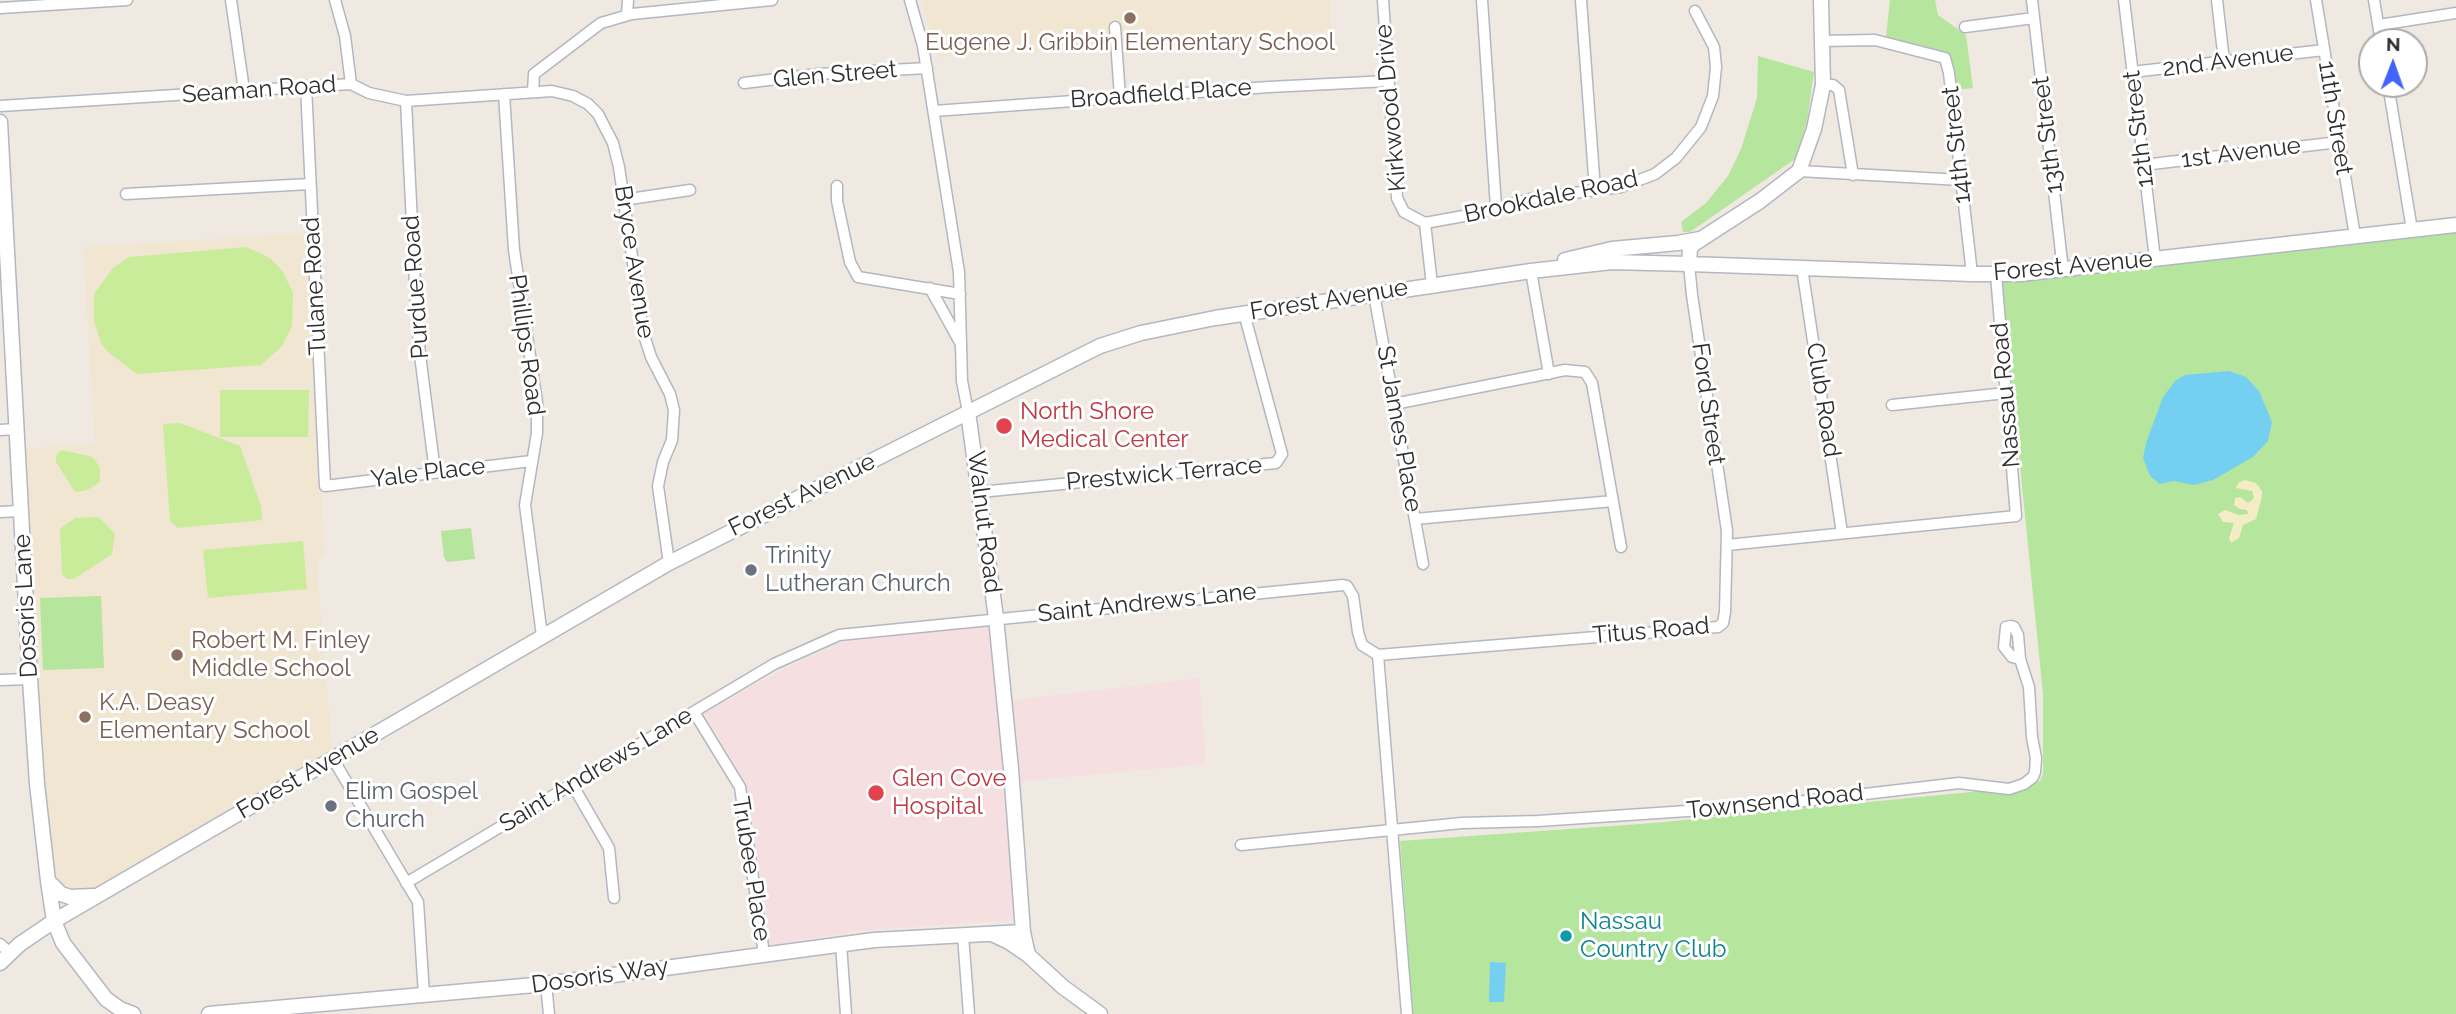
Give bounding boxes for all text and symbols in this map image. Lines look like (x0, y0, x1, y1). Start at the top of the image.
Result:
marker: Eugene J. Gribbin Elementary School (1122, 10, 1138, 26)
street label: Kirkwood Drive (1369, 23, 1413, 193)
north arrow (2358, 28, 2428, 98)
place label: Eugene J. Gribbin Elementary School (925, 29, 1335, 57)
text: N (2386, 33, 2401, 55)
street label: 2nd Avenue (2161, 39, 2295, 83)
street label: Glen Street (772, 55, 898, 95)
street label: 11th Street (2312, 59, 2358, 177)
street label: 12th Street (2118, 69, 2160, 189)
street label: Seaman Road (181, 70, 337, 110)
street label: Broadfield Place (1069, 73, 1253, 115)
street label: 13th Street (2027, 75, 2069, 195)
street label: 14th Street (1937, 85, 1977, 205)
street label: 1st Avenue (2180, 131, 2302, 175)
street label: Brookdale Road (1461, 165, 1641, 229)
street label: Bryce Avenue (608, 183, 660, 341)
street label: Purdue Road (397, 214, 435, 360)
street label: Tulane Road (297, 216, 333, 356)
street label: Forest Avenue (1992, 245, 2154, 287)
street label: Phillips Road (502, 272, 550, 418)
street label: Forest Avenue (1248, 273, 1410, 327)
street label: Nassau Road (1985, 321, 2027, 469)
street label: Ford Street (1685, 341, 1731, 467)
street label: Club Road (1800, 341, 1846, 459)
street label: St James Place (1370, 344, 1428, 514)
place label: North Shore Medical Center (1020, 398, 1189, 454)
marker: North Shore Medical Center (994, 416, 1014, 436)
street label: Forest Avenue (724, 447, 880, 543)
street label: Walnut Road (961, 449, 1007, 595)
street label: Prestwick Terrace (1065, 451, 1263, 497)
street label: Yale Place (369, 452, 487, 494)
street label: Dosoris Lane (8, 533, 44, 679)
place label: Trinity Lutheran Church (765, 542, 951, 598)
marker: Trinity Lutheran Church (743, 562, 759, 578)
street label: Saint Andrews Lane (1036, 577, 1258, 629)
street label: Titus Road (1591, 612, 1711, 650)
place label: Robert M. Finley Middle School (191, 627, 370, 683)
marker: Robert M. Finley Middle School (169, 647, 185, 663)
place label: K.A. Deasy Elementary School (99, 689, 310, 745)
street label: Saint Andrews Lane (494, 701, 698, 839)
marker: K.A. Deasy Elementary School (77, 709, 93, 725)
street label: Forest Avenue (232, 721, 384, 825)
place label: Glen Cove Hospital (892, 765, 1007, 821)
place label: Elim Gospel Church (345, 778, 478, 834)
street label: Townsend Road (1685, 778, 1865, 826)
marker: Glen Cove Hospital (866, 783, 886, 803)
street label: Trubee Place (725, 795, 777, 943)
marker: Elim Gospel Church (323, 798, 339, 814)
place label: Nassau Country Club (1580, 908, 1727, 964)
marker: Nassau Country Club (1558, 928, 1574, 944)
street label: Dosoris Way (530, 952, 670, 1000)

